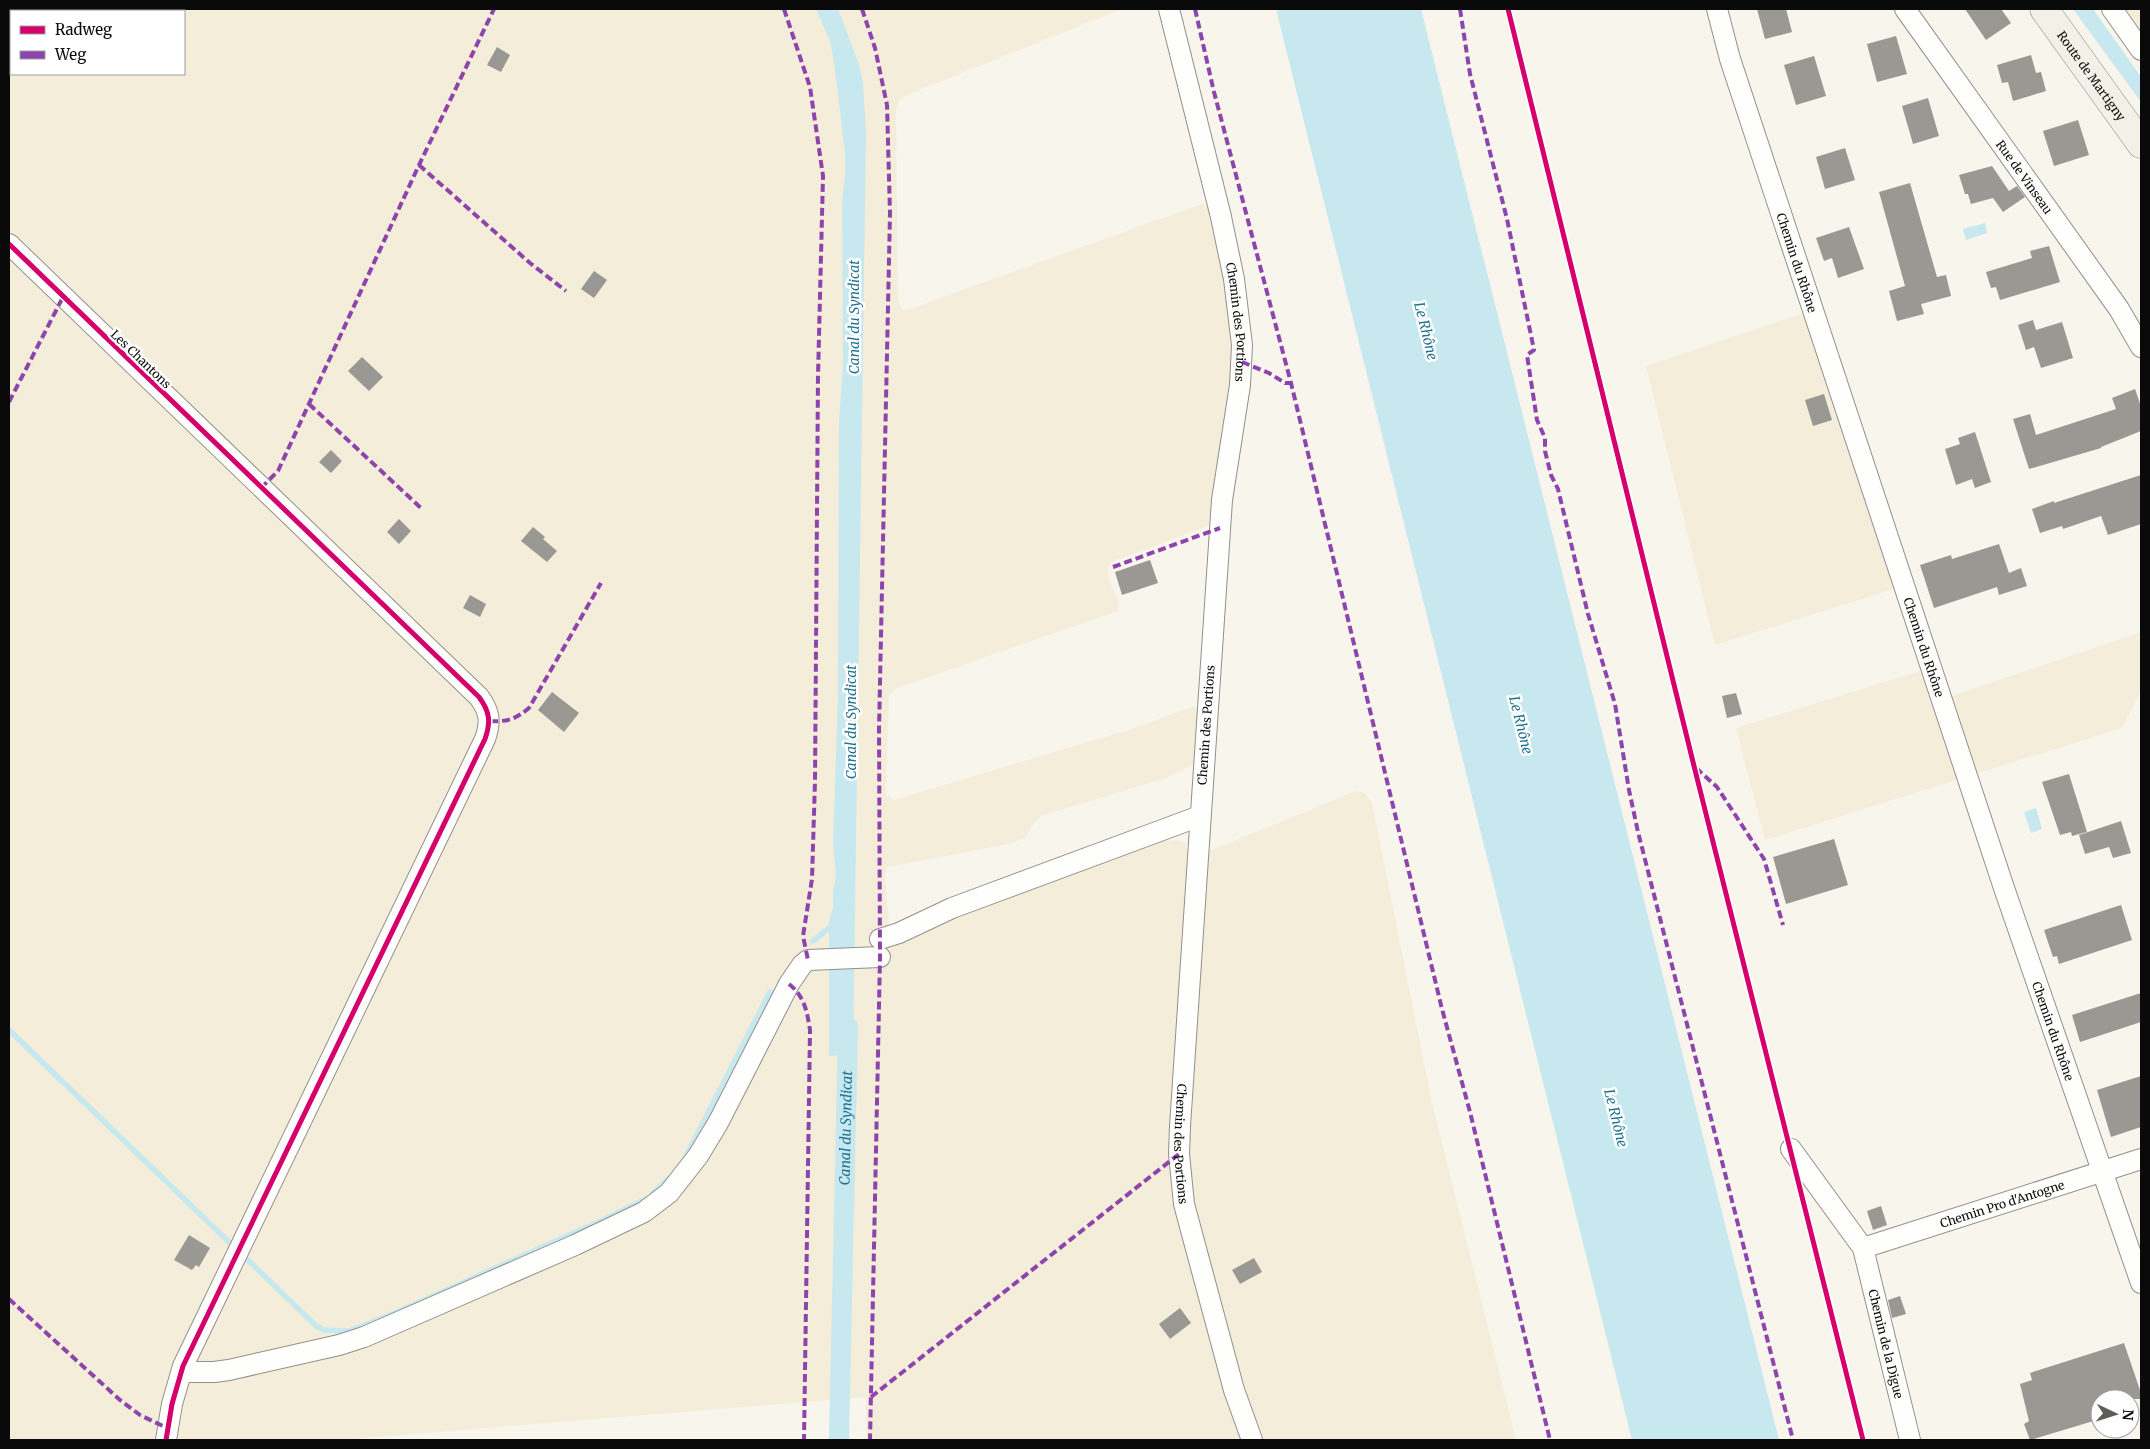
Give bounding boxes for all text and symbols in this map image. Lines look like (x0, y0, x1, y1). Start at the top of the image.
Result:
legend (10, 10, 185, 75)
text: Radweg (55, 20, 112, 39)
street label: Route de Martigny (2055, 28, 2129, 123)
text: Weg (54, 45, 86, 64)
street label: Rue de Vinseau (1993, 137, 2056, 217)
street label: Chemin du Rhône (1774, 211, 1821, 314)
water label: Canal du Syndicat (845, 260, 863, 374)
street label: Chemin des Portions (1223, 261, 1250, 382)
water label: Le Rhône (1410, 300, 1442, 362)
street label: Les Chantons (108, 327, 174, 392)
street label: Chemin du Rhône (1901, 595, 1948, 699)
street label: Chemin des Portions (1194, 664, 1218, 786)
water label: Canal du Syndicat (842, 665, 860, 779)
water label: Le Rhône (1505, 694, 1537, 756)
street label: Chemin du Rhône (2029, 979, 2078, 1082)
water label: Canal du Syndicat (836, 1070, 856, 1186)
street label: Chemin des Portions (1171, 1083, 1191, 1205)
water label: Le Rhône (1600, 1087, 1632, 1149)
street label: Chemin Pro d'Antogne (1938, 1177, 2066, 1230)
street label: Chemin de la Digue (1866, 1288, 1907, 1400)
north arrow (2090, 1389, 2140, 1439)
text: N (2119, 1409, 2137, 1421)

